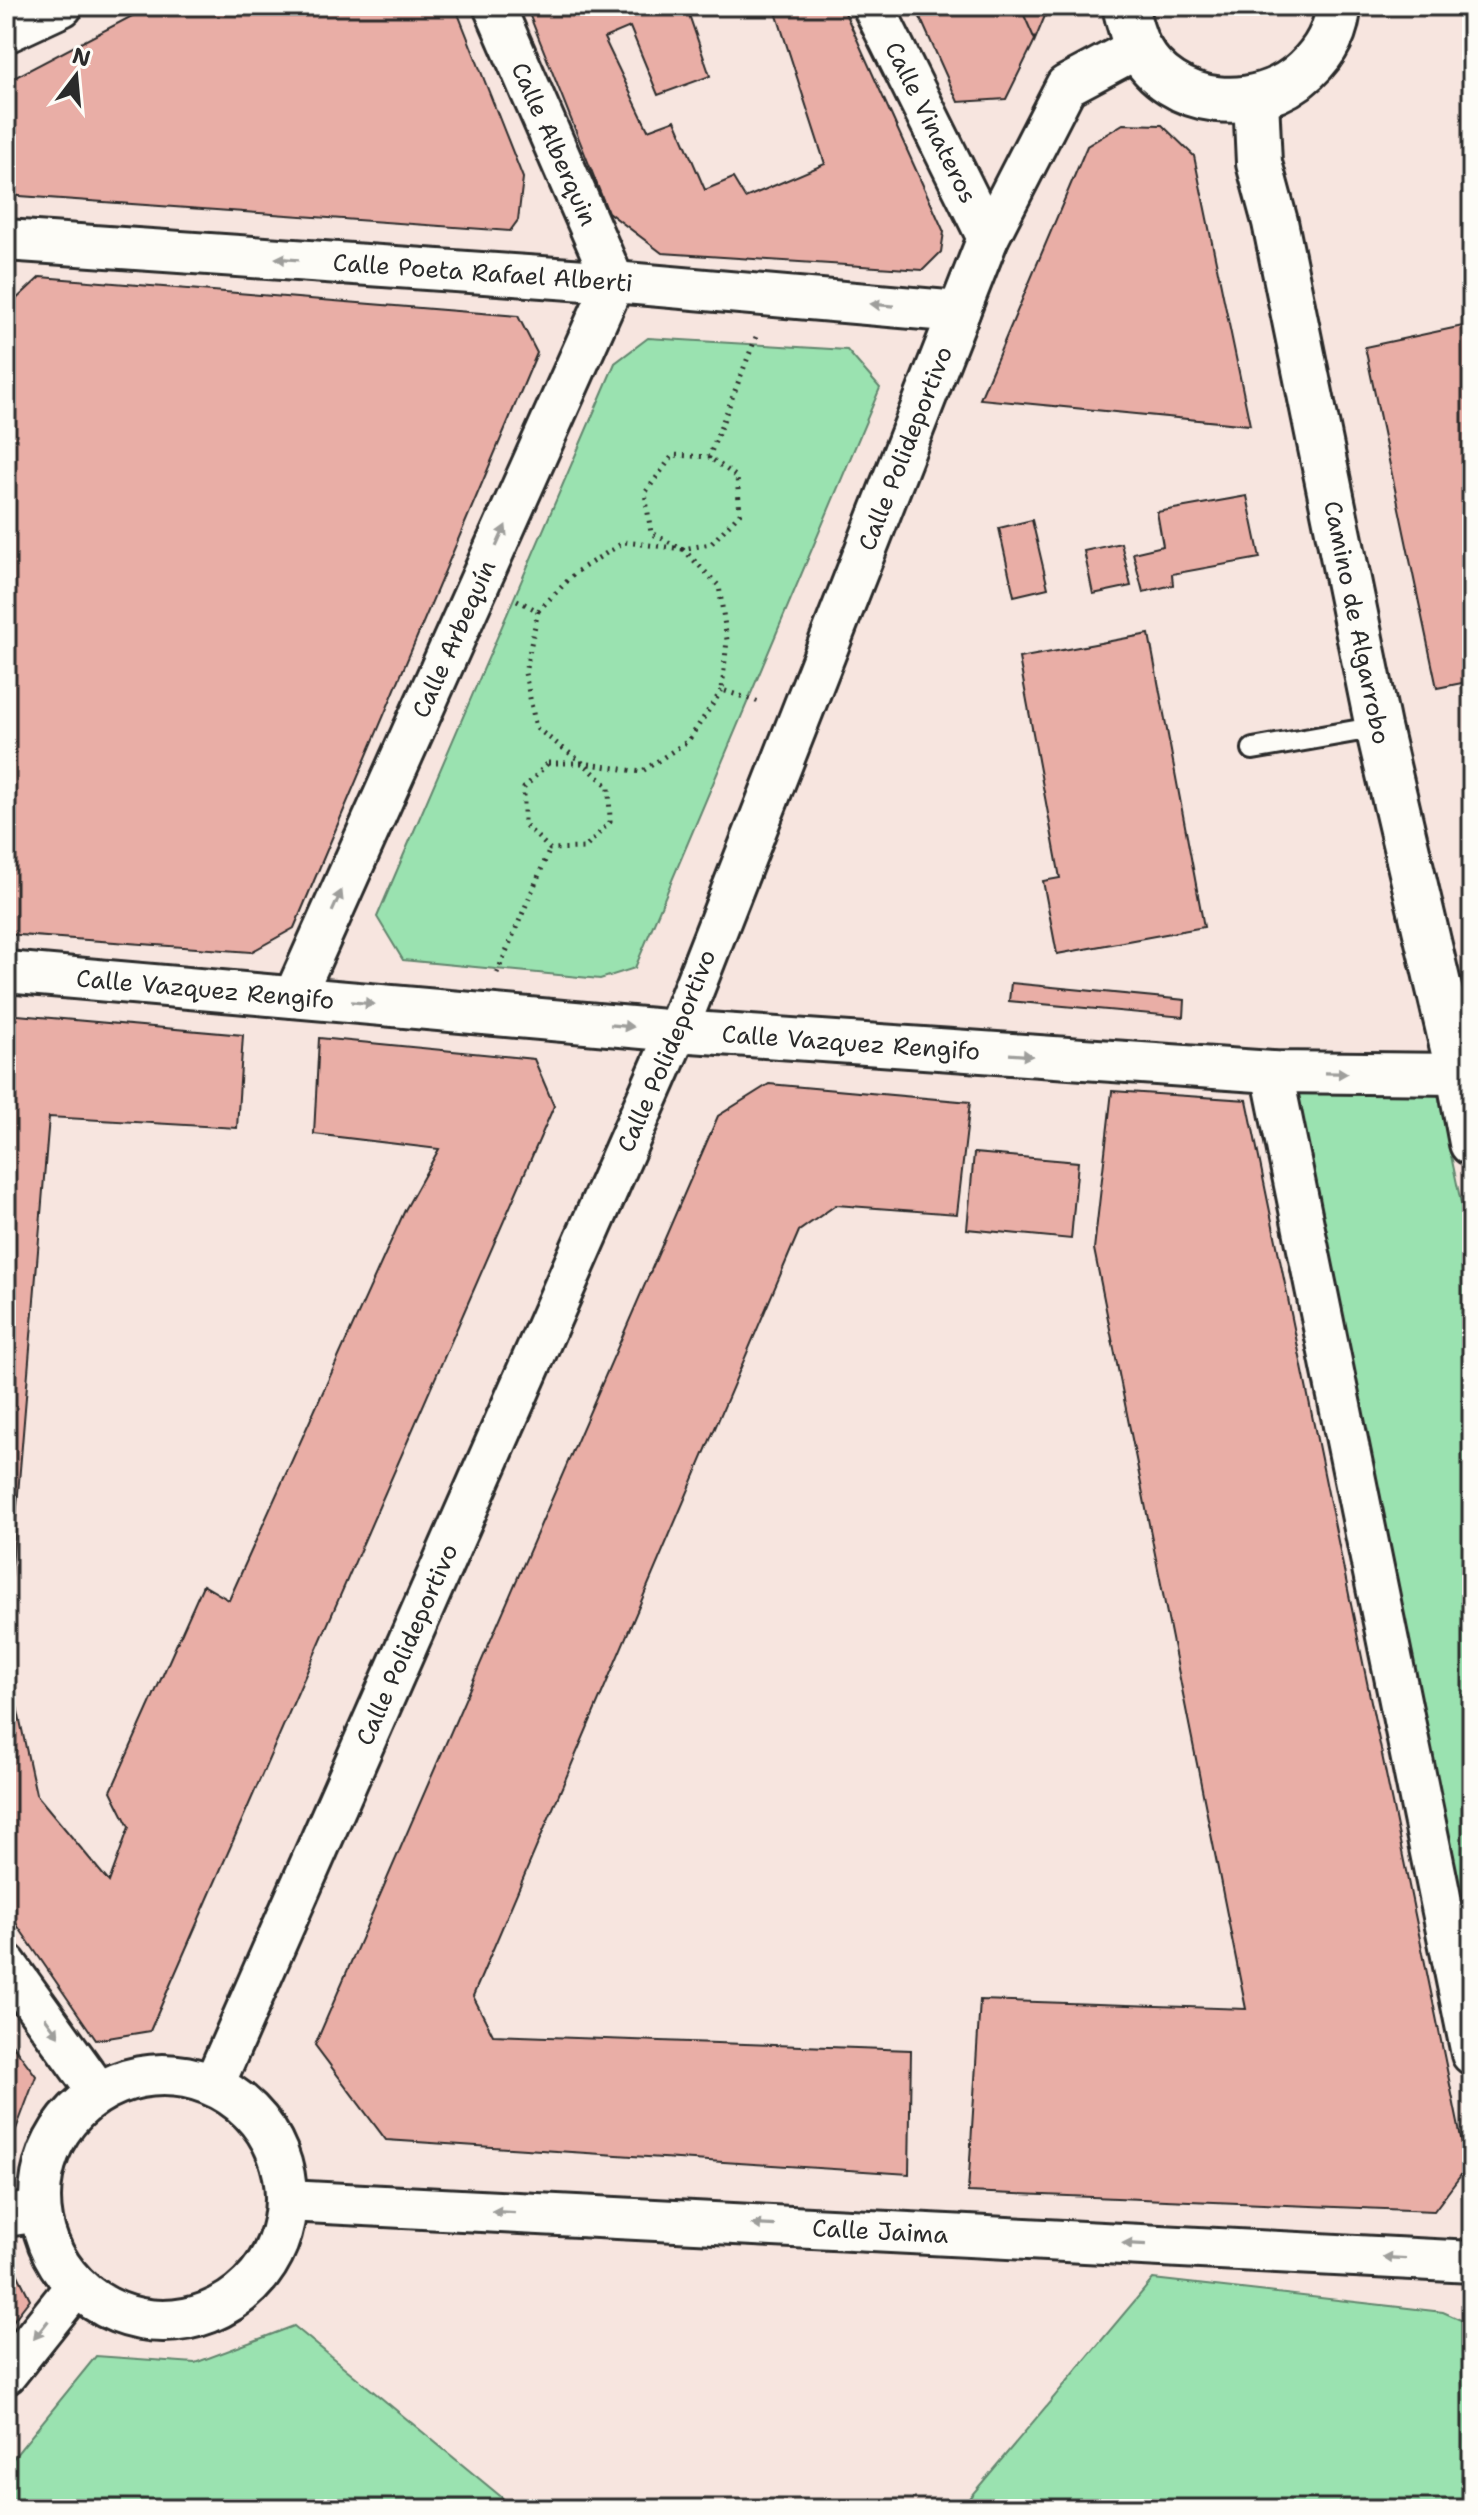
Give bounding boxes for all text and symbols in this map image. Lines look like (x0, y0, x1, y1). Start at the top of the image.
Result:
north arrow (36, 36, 116, 116)
street label: Calle Vinateros (877, 36, 984, 209)
text: N (69, 41, 94, 74)
street label: Calle Alberquin (504, 57, 604, 231)
street label: Calle Poeta Rafael Alberti (332, 247, 634, 300)
one-way arrow (274, 252, 299, 265)
one-way arrow (869, 298, 894, 311)
street label: Calle Polideportivo (851, 342, 960, 555)
street label: Camino de Algarrobo (1316, 498, 1397, 747)
one-way arrow (494, 524, 508, 547)
street label: Calle Arbequín (405, 555, 503, 723)
one-way arrow (331, 889, 344, 912)
street label: Calle Polideportivo (610, 945, 723, 1157)
street label: Calle Vazquez Rengifo (75, 962, 336, 1017)
one-way arrow (351, 997, 376, 1010)
street label: Calle Vazquez Rengifo (721, 1018, 981, 1068)
one-way arrow (610, 1020, 635, 1033)
one-way arrow (1009, 1049, 1034, 1062)
one-way arrow (1324, 1067, 1349, 1079)
street label: Calle Polideportivo (349, 1539, 466, 1750)
one-way arrow (43, 2017, 59, 2038)
one-way arrow (490, 2205, 515, 2218)
street label: Calle Jaima (811, 2212, 949, 2251)
one-way arrow (750, 2218, 775, 2231)
one-way arrow (1121, 2238, 1146, 2251)
one-way arrow (1381, 2251, 1406, 2264)
one-way arrow (33, 2320, 50, 2340)

